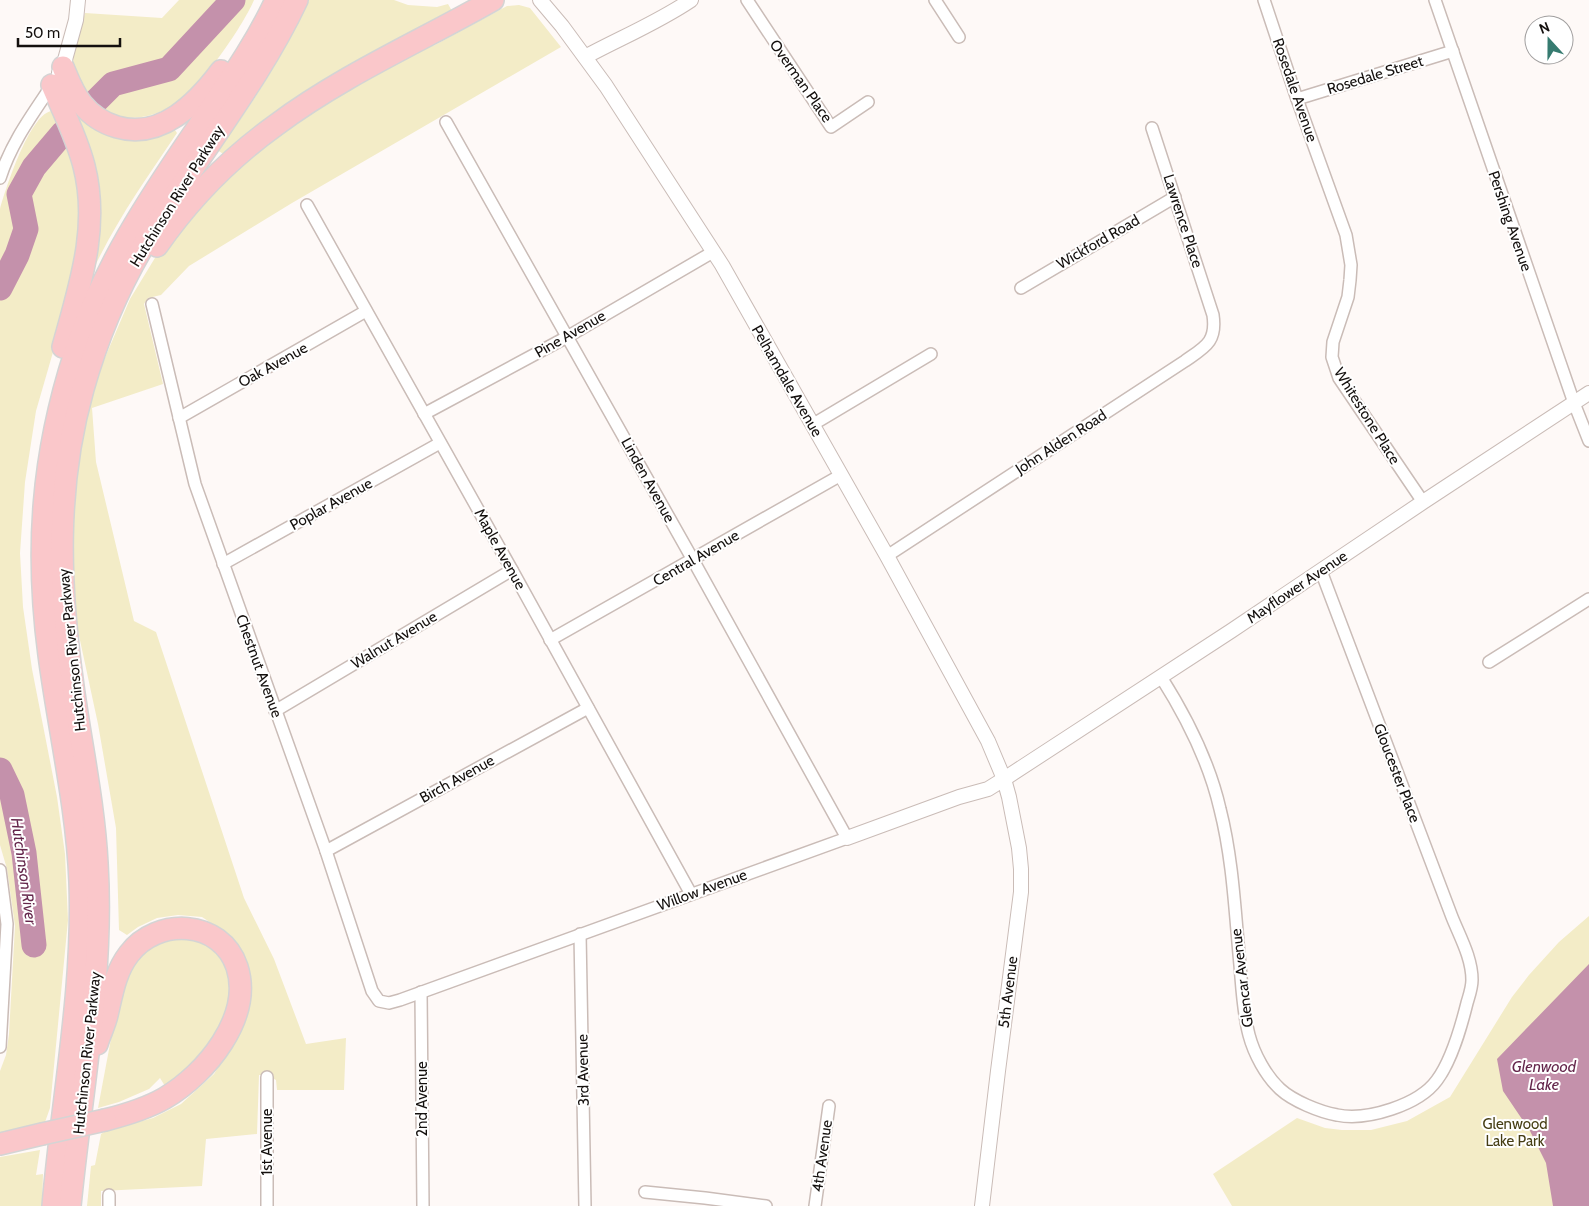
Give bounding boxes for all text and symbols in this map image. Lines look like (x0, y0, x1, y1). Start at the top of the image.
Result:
scale bar (18, 15, 120, 47)
north arrow (1524, 15, 1574, 65)
text: N (1536, 18, 1552, 38)
text: 50 m (25, 24, 60, 42)
street label: Overman Place (766, 36, 836, 126)
street label: Rosedale Avenue (1269, 36, 1321, 145)
street label: Rosedale Street (1325, 52, 1425, 98)
street label: Hutchinson River Parkway (126, 122, 228, 270)
street label: Pershing Avenue (1484, 168, 1536, 274)
street label: Lawrence Place (1159, 172, 1207, 270)
street label: Wickford Road (1053, 211, 1143, 273)
street label: Pine Avenue (531, 306, 609, 361)
street label: Pelhamdale Avenue (748, 322, 826, 440)
street label: Oak Avenue (235, 338, 311, 391)
street label: Whitestone Place (1330, 364, 1404, 468)
street label: John Alden Road (1011, 406, 1110, 479)
street label: Linden Avenue (617, 434, 679, 526)
street label: Poplar Avenue (287, 474, 376, 534)
street label: Maple Avenue (470, 505, 530, 593)
street label: Central Avenue (650, 526, 742, 590)
street label: Mayflower Avenue (1243, 547, 1351, 627)
street label: Hutchinson River Parkway (54, 567, 89, 732)
street label: Walnut Avenue (348, 607, 440, 673)
street label: Chestnut Avenue (232, 612, 286, 720)
street label: Gloucester Place (1370, 721, 1424, 825)
street label: Birch Avenue (417, 751, 498, 807)
water label: Hutchinson River (7, 816, 41, 927)
street label: Willow Avenue (655, 865, 750, 915)
street label: Glencar Avenue (1227, 927, 1257, 1028)
street label: 5th Avenue (995, 955, 1021, 1029)
street label: Hutchinson River Parkway (70, 970, 105, 1135)
street label: 3rd Avenue (573, 1034, 593, 1106)
water label: Glenwood Lake (1512, 1057, 1577, 1094)
street label: 2nd Avenue (413, 1061, 431, 1137)
street label: 1st Avenue (258, 1108, 276, 1176)
park label: Glenwood Lake Park (1482, 1115, 1548, 1150)
street label: 4th Avenue (808, 1118, 836, 1193)

